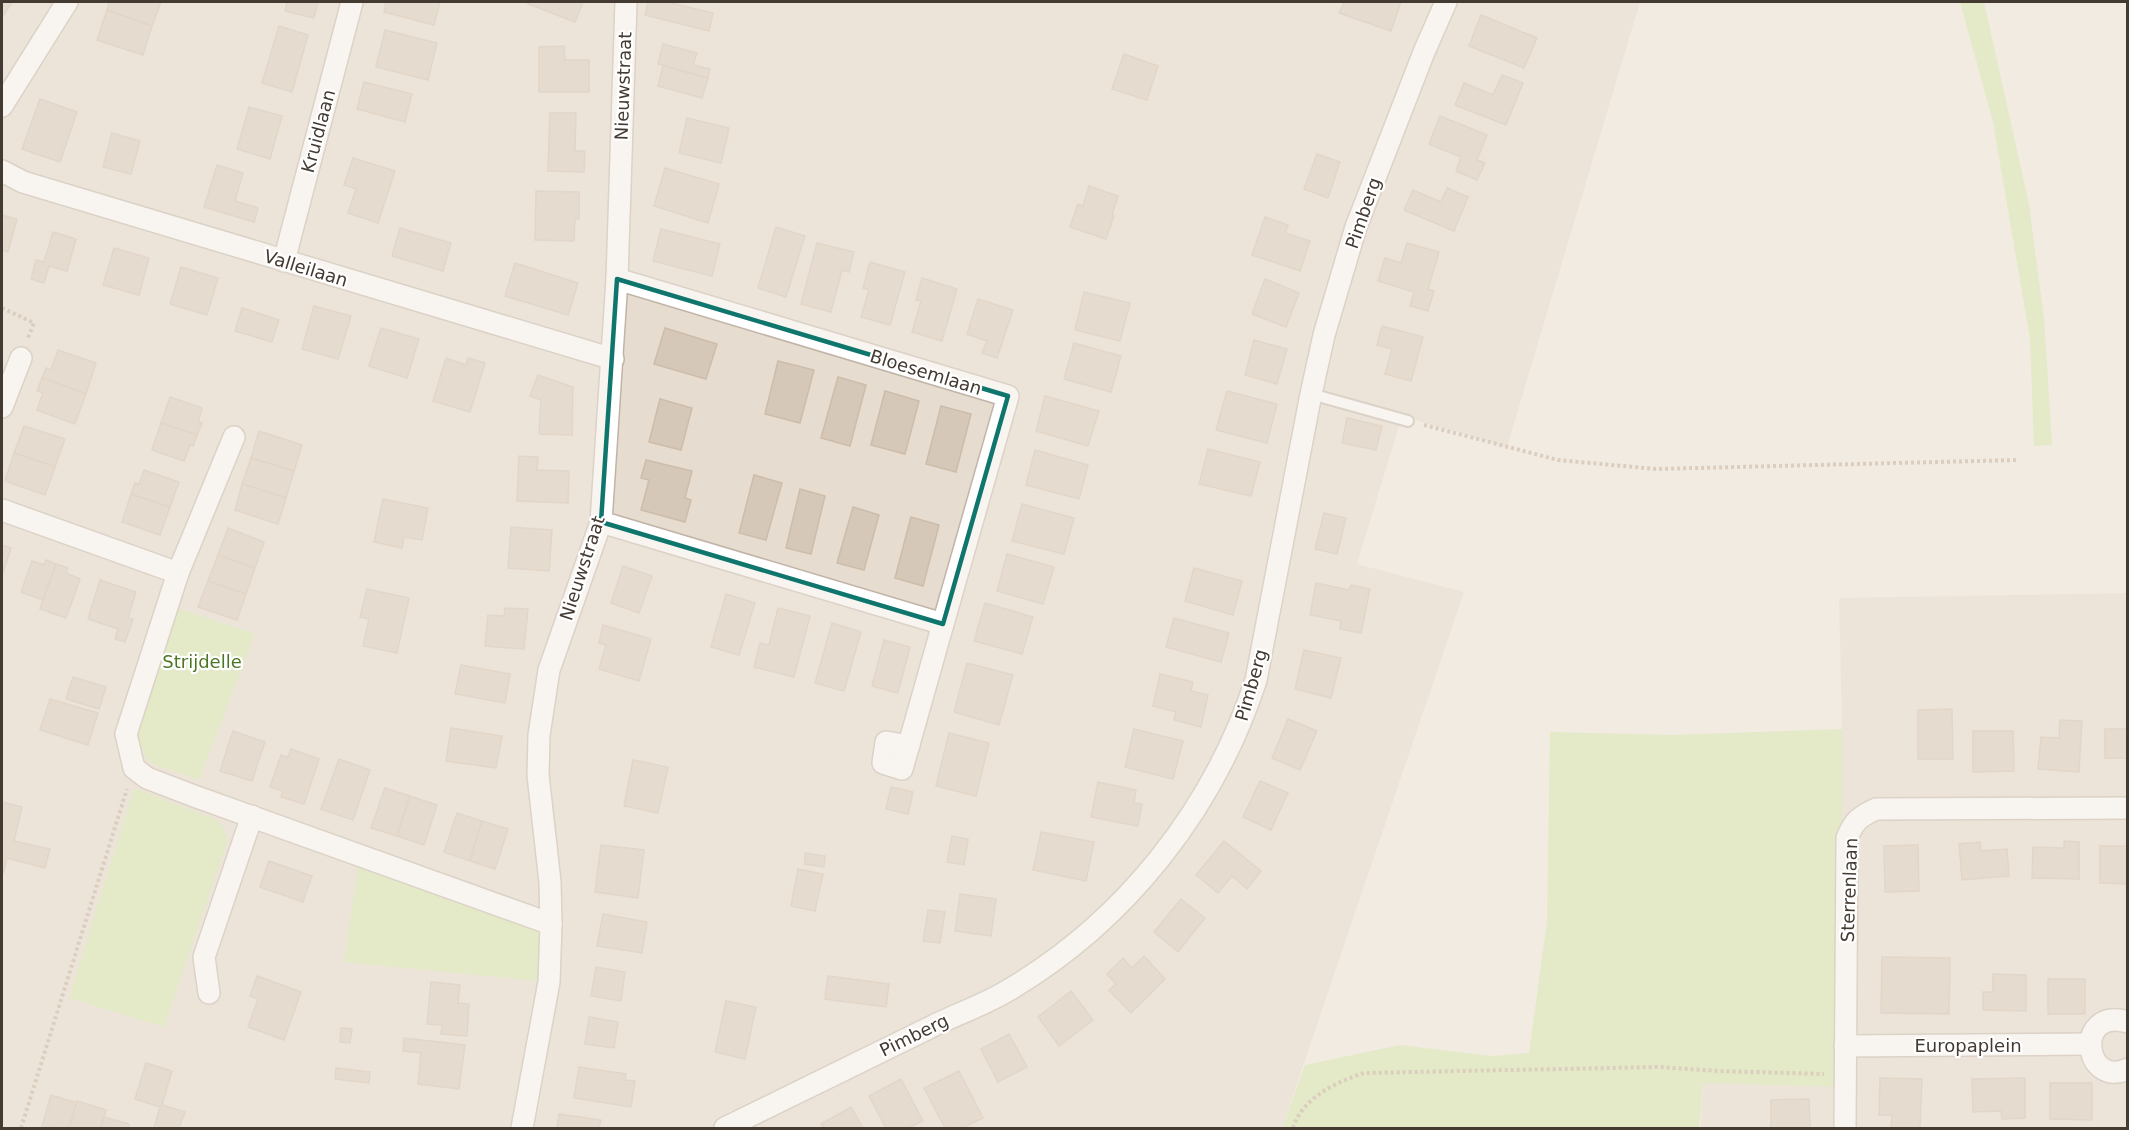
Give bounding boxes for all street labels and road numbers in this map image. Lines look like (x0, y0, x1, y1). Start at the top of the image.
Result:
street label: Nieuwstraat (611, 31, 635, 141)
street label: Kruidlaan (297, 87, 339, 175)
street label: Pimberg (1341, 175, 1385, 251)
street label: Valleilaan (262, 245, 350, 291)
street label: Bloesemlaan (868, 345, 984, 399)
street label: Nieuwstraat (555, 513, 609, 623)
street label: Pimberg (1231, 647, 1271, 723)
street label: Sterrenlaan (1837, 837, 1861, 943)
street label: Pimberg (876, 1009, 952, 1061)
street label: Europaplein (1914, 1035, 2022, 1056)

